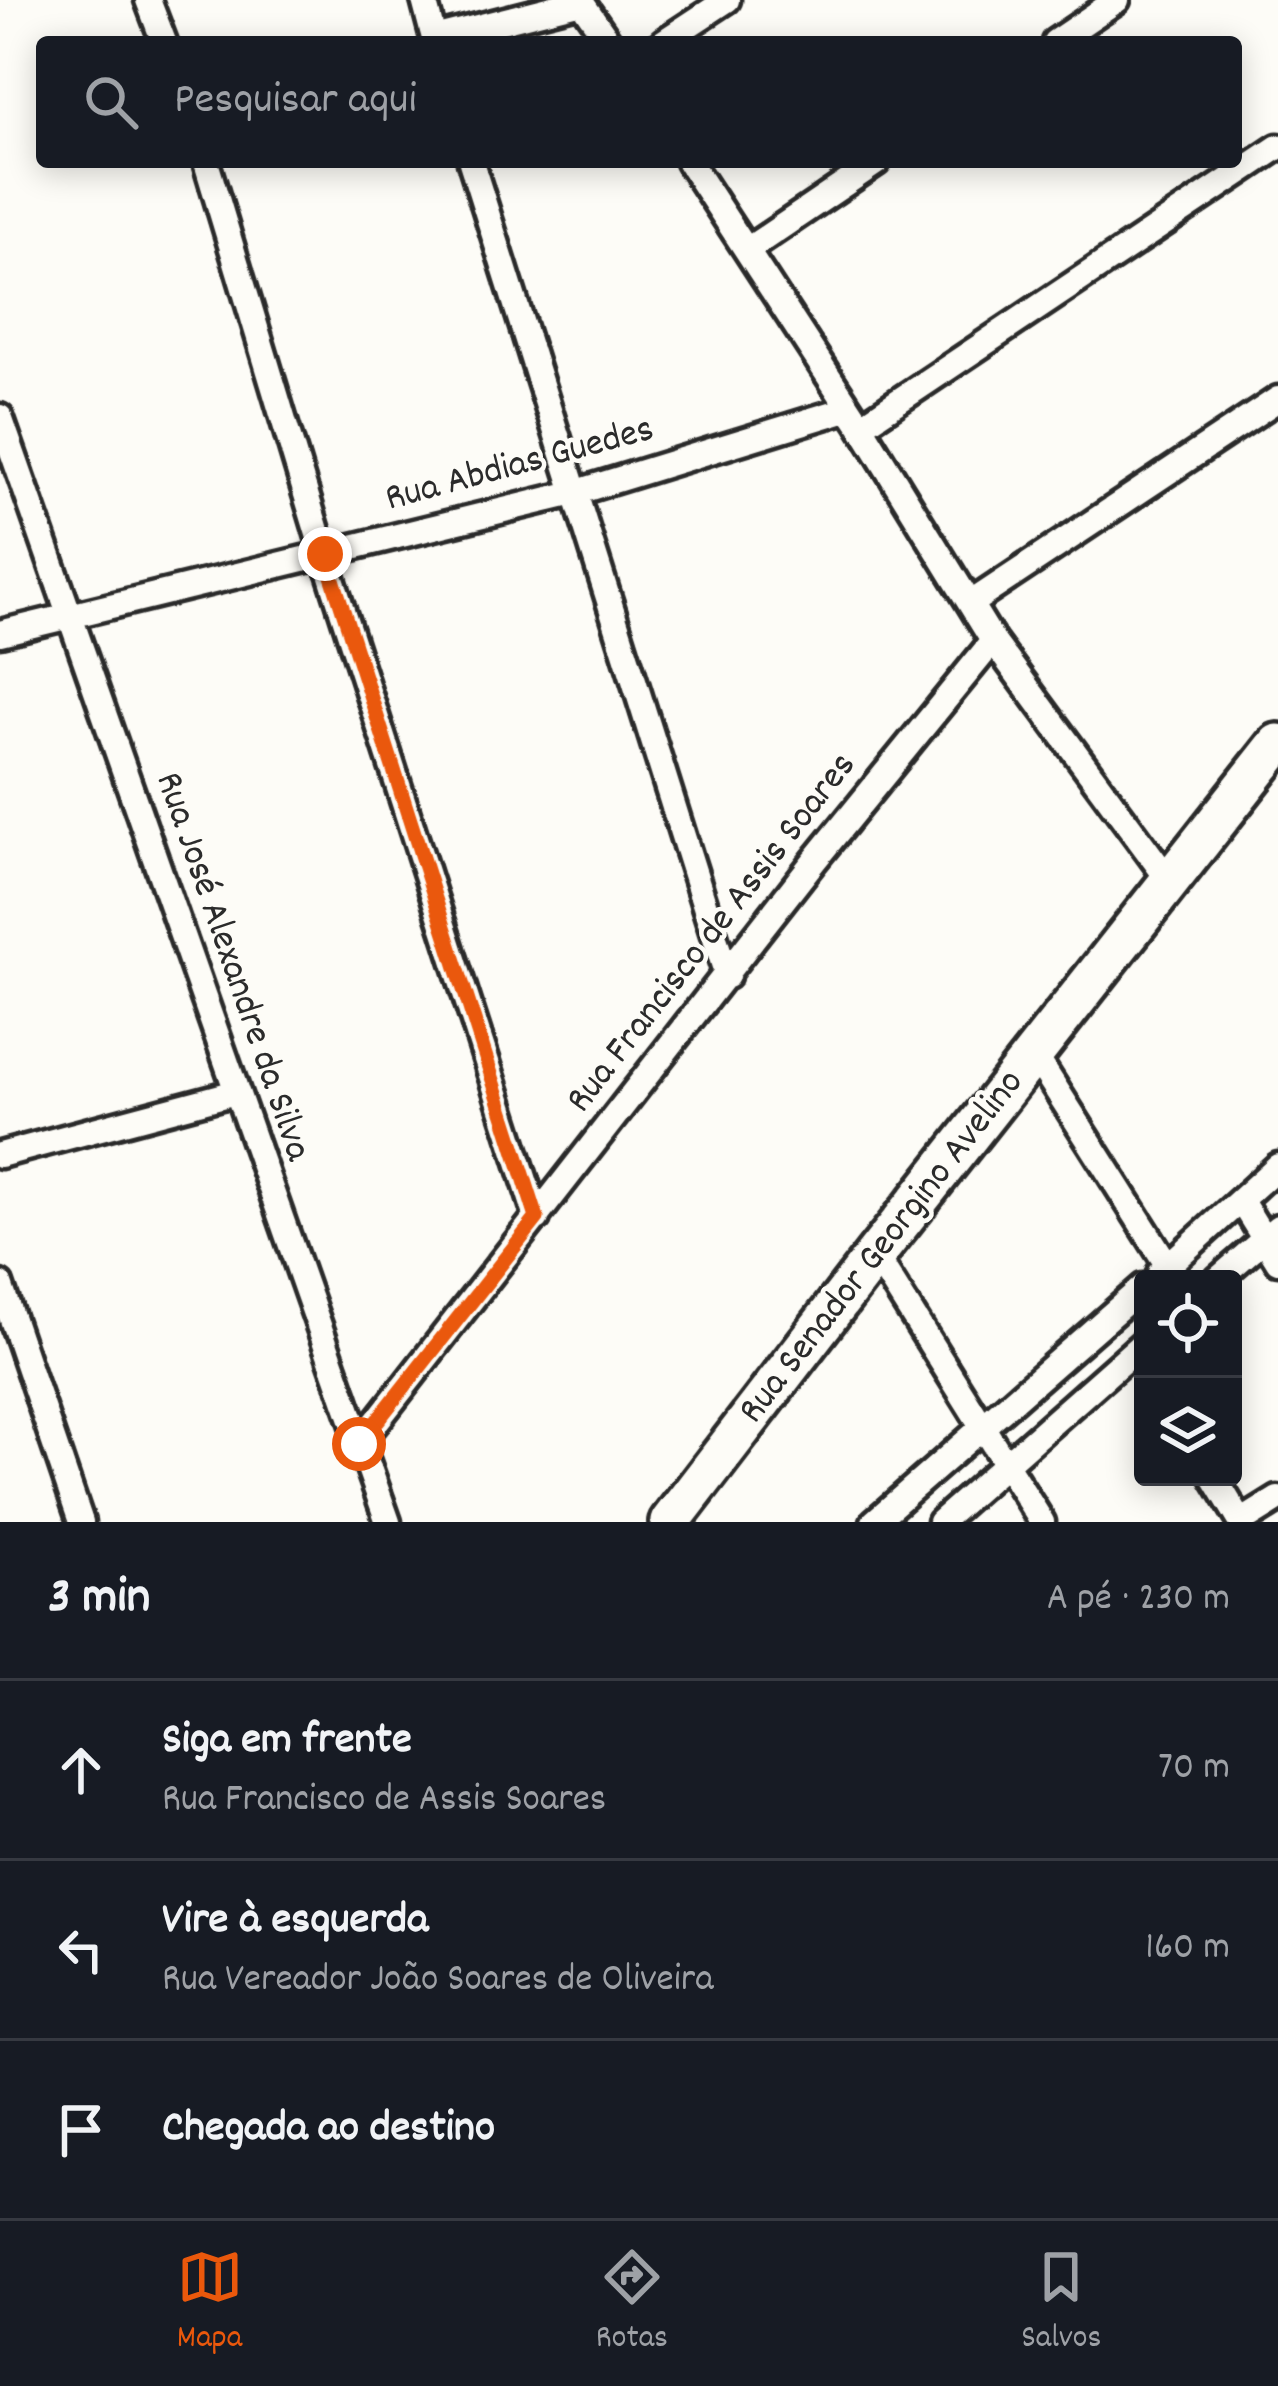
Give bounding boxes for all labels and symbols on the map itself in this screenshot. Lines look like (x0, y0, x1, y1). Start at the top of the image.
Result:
street label: Rua Abdias Guedes (380, 404, 660, 528)
route end (298, 527, 352, 581)
street label: Rua Francisco de Assis Soares (555, 742, 871, 1126)
street label: Rua José Alexandre da Silva (139, 765, 324, 1169)
street label: Rua Senador Georgino Avelino (727, 1059, 1039, 1437)
route start (332, 1417, 386, 1471)

